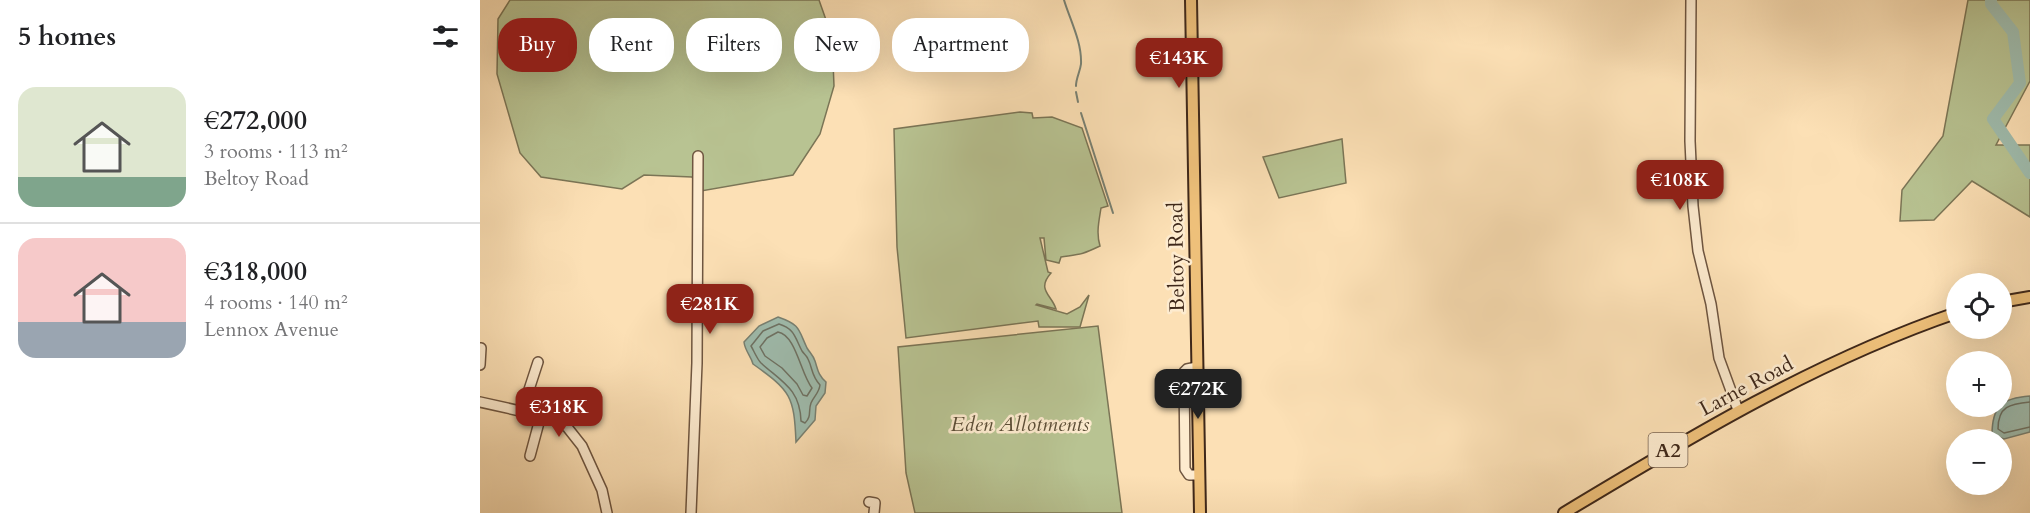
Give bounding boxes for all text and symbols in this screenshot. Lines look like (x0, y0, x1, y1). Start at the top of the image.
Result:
chip: Buy (498, 18, 577, 72)
chip: Rent (589, 18, 674, 72)
chip: Filters (686, 18, 782, 72)
chip: New (794, 18, 880, 72)
chip: Apartment (892, 18, 1029, 72)
text: 5 homes (18, 19, 116, 54)
icon: filters (429, 20, 462, 53)
pin: €143K (1137, 38, 1221, 89)
text: €143K (1150, 44, 1208, 71)
text: €272,000 (204, 103, 307, 138)
icon: home (66, 111, 138, 183)
text: 3 rooms · 113 m² (204, 138, 348, 165)
pin: €108K (1638, 160, 1722, 211)
text: Beltoy Road (204, 165, 309, 192)
text: €108K (1651, 166, 1709, 193)
street label: Beltoy Road (1161, 202, 1192, 312)
text: €318,000 (204, 254, 307, 289)
icon: home (66, 262, 138, 334)
map controls (1946, 273, 2012, 495)
button: locate (1946, 273, 2012, 339)
pin: €281K (668, 284, 752, 335)
text: 4 rooms · 140 m² (204, 289, 348, 316)
text: €281K (681, 290, 739, 317)
text: Lennox Avenue (204, 316, 339, 343)
street label: Larne Road (1694, 350, 1798, 423)
button: + (1946, 351, 2012, 417)
pin: €272K (1156, 369, 1240, 420)
text: €272K (1169, 375, 1227, 402)
pin: €318K (517, 387, 601, 438)
text: €318K (530, 393, 588, 420)
park label: Eden Allotments (951, 410, 1089, 439)
button: − (1946, 429, 2012, 495)
road number: A2 (1648, 433, 1688, 467)

